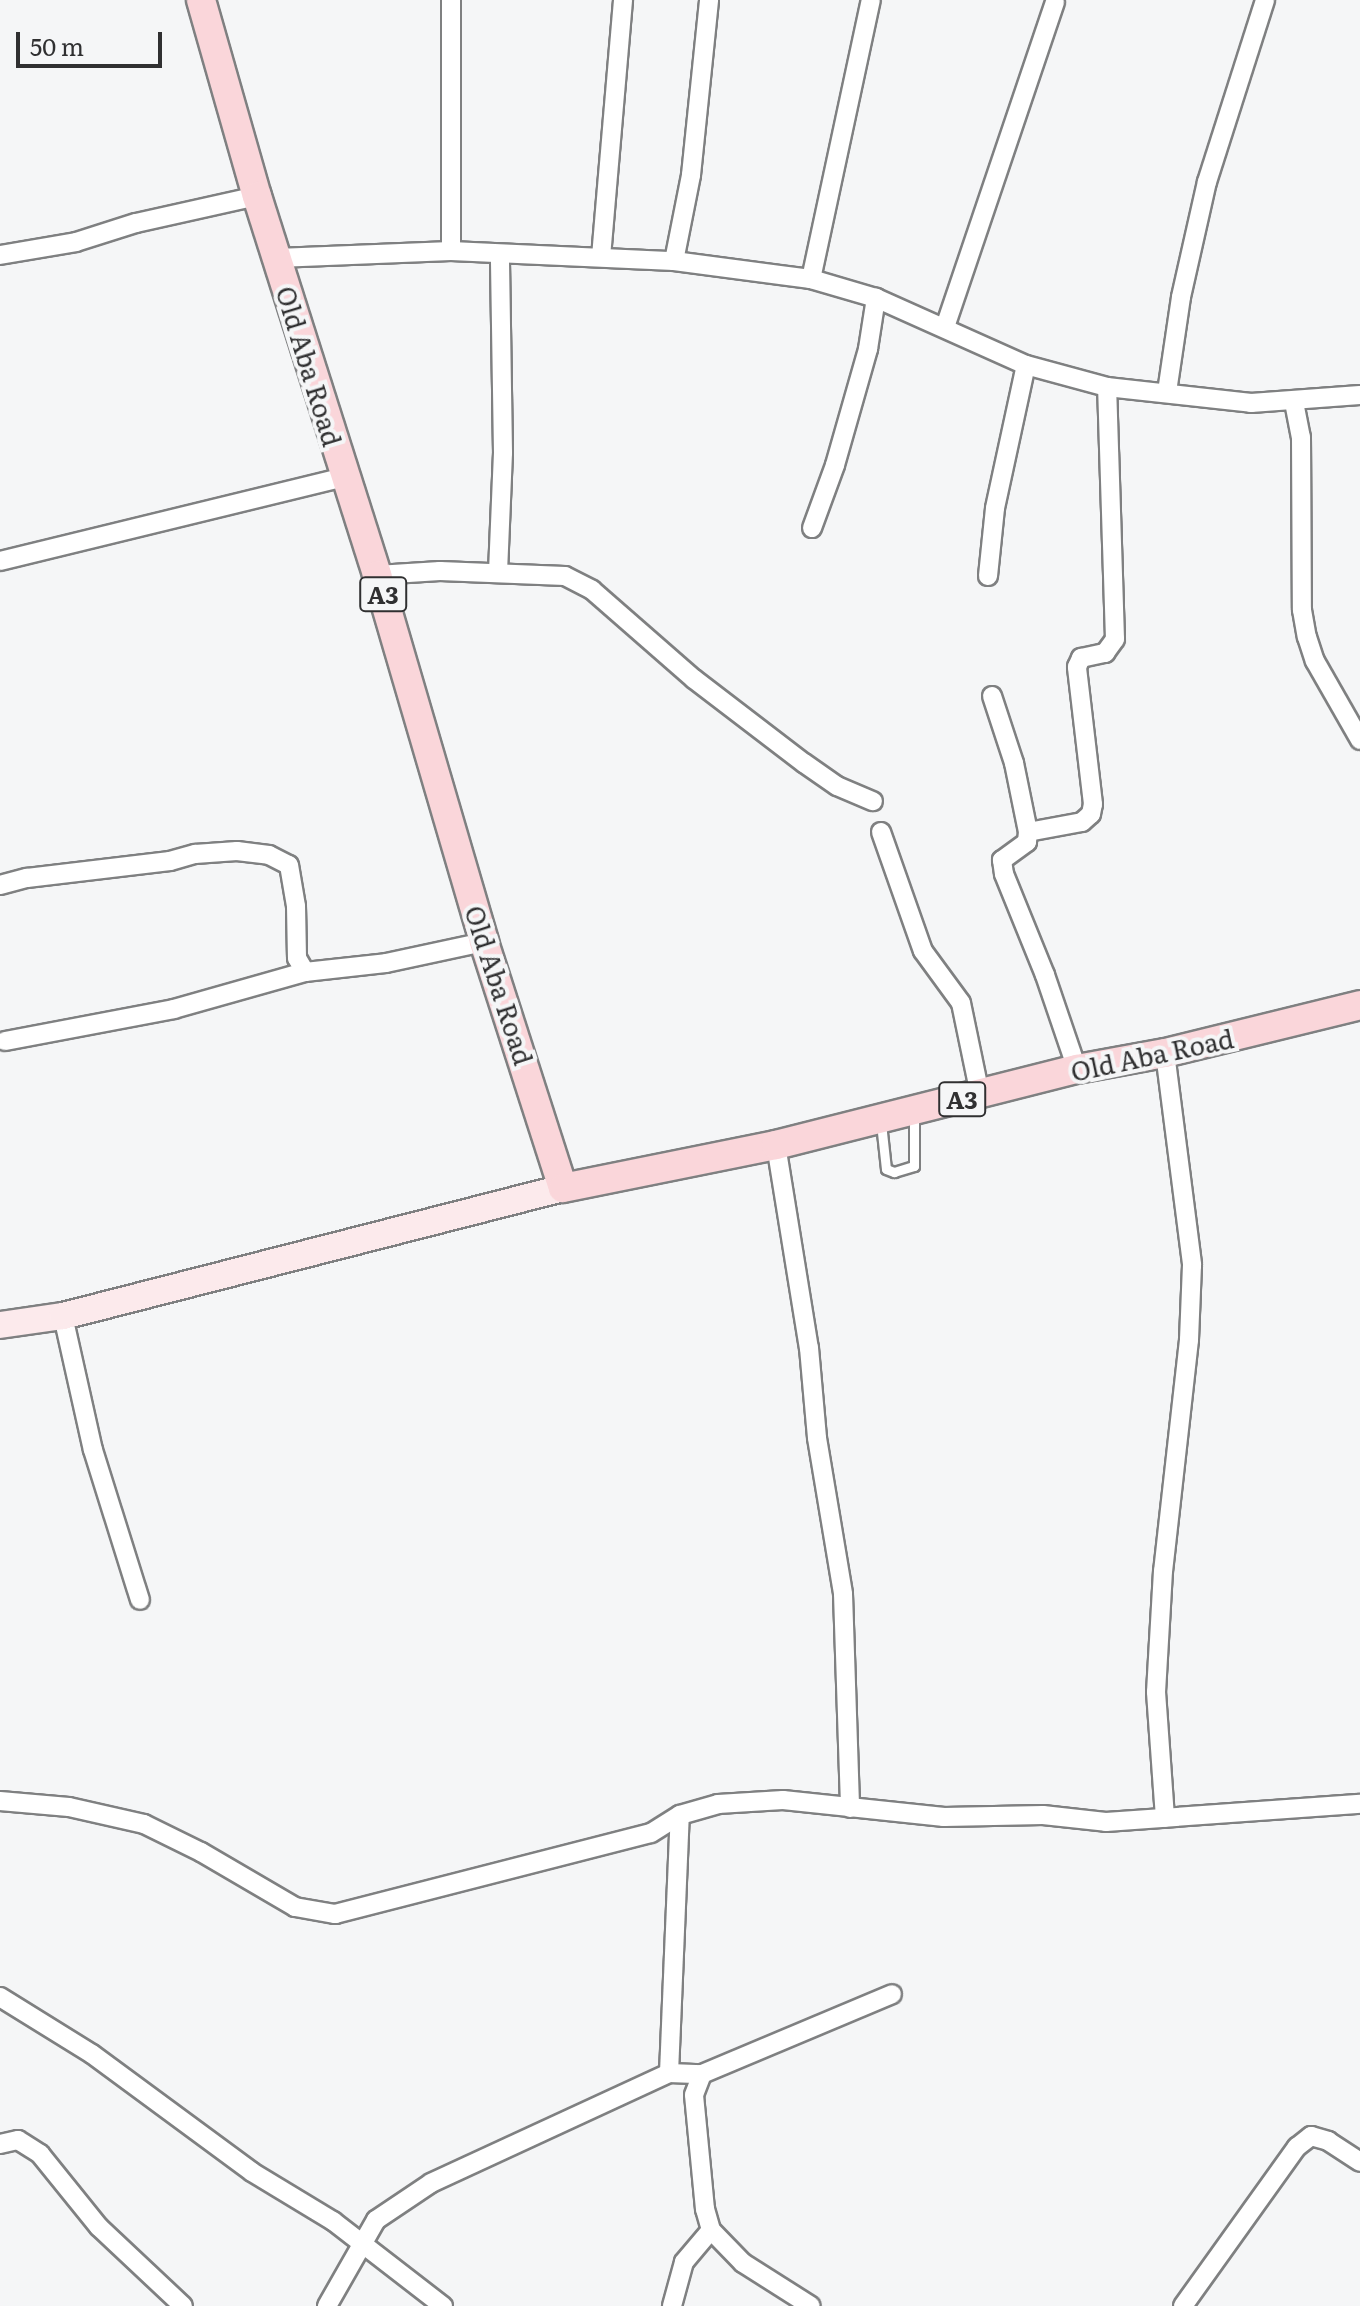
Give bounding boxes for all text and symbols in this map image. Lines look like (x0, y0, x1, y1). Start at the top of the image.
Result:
scale bar (20, 16, 166, 66)
text: 50 m (30, 28, 84, 63)
street label: Old Aba Road (271, 282, 349, 450)
road number: A3 (359, 574, 407, 614)
street label: Old Aba Road (460, 901, 540, 1069)
street label: Old Aba Road (1068, 1022, 1236, 1086)
road number: A3 (938, 1079, 986, 1119)

